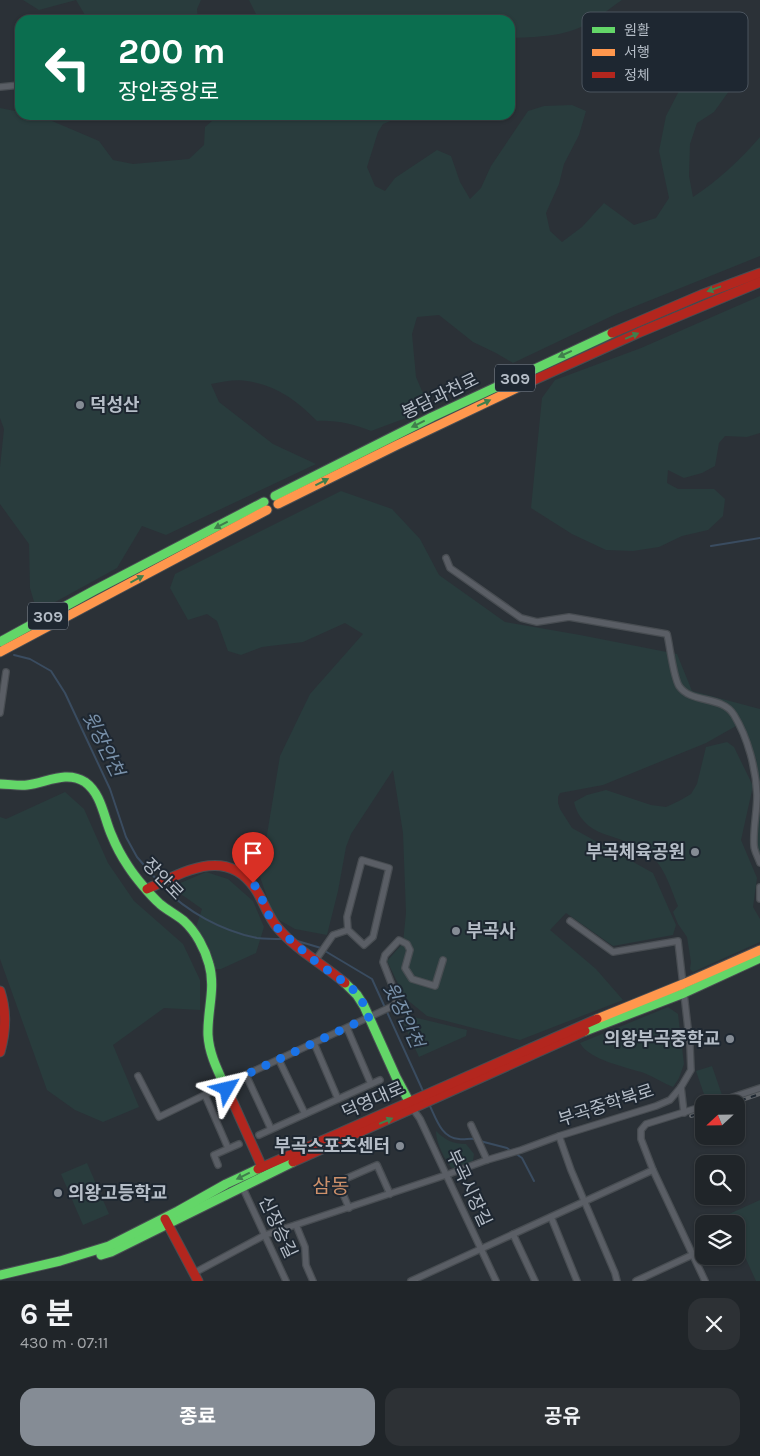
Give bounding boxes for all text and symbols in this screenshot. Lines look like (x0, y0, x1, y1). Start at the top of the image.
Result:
legend (582, 12, 748, 92)
text: 원활 (624, 22, 650, 39)
text: 200 m (118, 31, 226, 72)
icon: left (35, 35, 100, 100)
text: 서행 (624, 44, 650, 61)
text: 정체 (624, 67, 650, 84)
text: 장안중앙로 (118, 79, 219, 105)
one-way arrow (706, 285, 721, 293)
one-way arrow (625, 331, 639, 339)
one-way arrow (558, 351, 572, 359)
road number: 309 (495, 364, 535, 392)
street label: 봉담과천로 (398, 368, 482, 424)
place label: 덕성산 (90, 394, 140, 416)
marker: 덕성산 (74, 399, 86, 411)
one-way arrow (477, 399, 491, 407)
one-way arrow (411, 420, 426, 428)
one-way arrow (315, 478, 329, 486)
one-way arrow (213, 521, 228, 529)
one-way arrow (129, 575, 144, 583)
road number: 309 (28, 602, 68, 630)
water label: 윗장안천 (78, 708, 129, 782)
pin (232, 832, 274, 883)
icon: arrive (239, 839, 267, 867)
place label: 부곡체육공원 (586, 841, 685, 863)
marker: 부곡체육공원 (689, 846, 701, 858)
street label: 장안로 (138, 853, 188, 905)
place label: 부곡사 (466, 920, 516, 942)
marker: 부곡사 (450, 925, 462, 937)
water label: 윗장안천 (378, 979, 428, 1053)
place label: 의왕부곡중학교 (604, 1028, 720, 1050)
marker: 의왕부곡중학교 (724, 1033, 736, 1045)
position arrow (200, 1062, 252, 1114)
street label: 덕영대로 (338, 1076, 408, 1124)
street label: 부곡중학북로 (555, 1079, 657, 1131)
north arrow (695, 1095, 745, 1145)
map controls (695, 1095, 745, 1265)
one-way arrow (379, 1117, 393, 1125)
place label: 부곡스포츠센터 (274, 1135, 390, 1157)
marker: 부곡스포츠센터 (394, 1140, 406, 1152)
street label: 부곡시장길 (442, 1146, 496, 1230)
button: search (695, 1155, 745, 1205)
one-way arrow (236, 1172, 250, 1180)
district label: 삼동 (313, 1175, 349, 1198)
place label: 의왕고등학교 (68, 1182, 167, 1204)
marker: 의왕고등학교 (52, 1187, 64, 1199)
street label: 신장승길 (254, 1192, 302, 1262)
button: layers (695, 1215, 745, 1265)
text: 6 분 (20, 1296, 73, 1332)
button: close (688, 1298, 740, 1350)
text: 430 m · 07:11 (20, 1333, 108, 1352)
button: 종료 (20, 1388, 375, 1446)
button: 공유 (385, 1388, 740, 1446)

